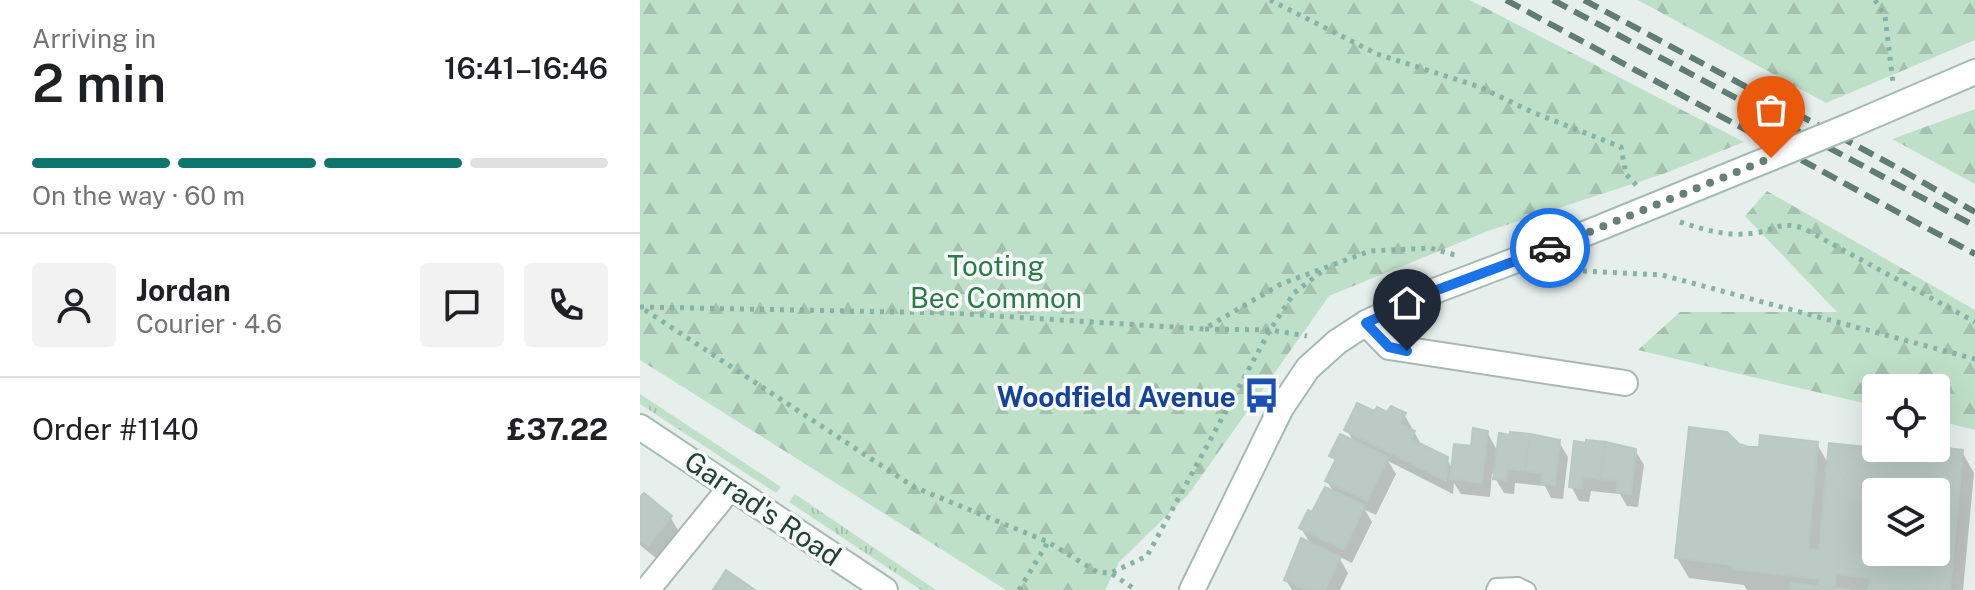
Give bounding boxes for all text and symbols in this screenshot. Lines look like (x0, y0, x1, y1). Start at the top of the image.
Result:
text: Arriving in (32, 23, 156, 54)
text: 16:41–16:46 (444, 50, 608, 86)
text: 2 min (32, 53, 166, 114)
pin (1737, 76, 1805, 158)
icon: bag (1749, 88, 1793, 132)
text: On the way · 60 m (32, 180, 245, 211)
courier (1510, 208, 1590, 288)
icon: car (1528, 226, 1572, 270)
park label: Tooting Bec Common (910, 249, 1082, 314)
button: person (32, 263, 116, 347)
button: chat (420, 263, 504, 347)
button: phone (524, 263, 608, 347)
pin (1373, 269, 1441, 351)
text: Jordan (136, 272, 231, 308)
icon: home (1385, 281, 1429, 325)
text: Courier · 4.6 (136, 308, 282, 339)
map controls (1862, 374, 1950, 566)
button: locate (1862, 374, 1950, 462)
bus stop icon: Woodfield Avenue (1243, 377, 1281, 415)
place label: Woodfield Avenue (997, 380, 1236, 413)
text: Order #1140 (32, 411, 199, 447)
text: £37.22 (507, 411, 608, 447)
street label: Garrad's Road (679, 444, 847, 572)
button: layers (1862, 478, 1950, 566)

